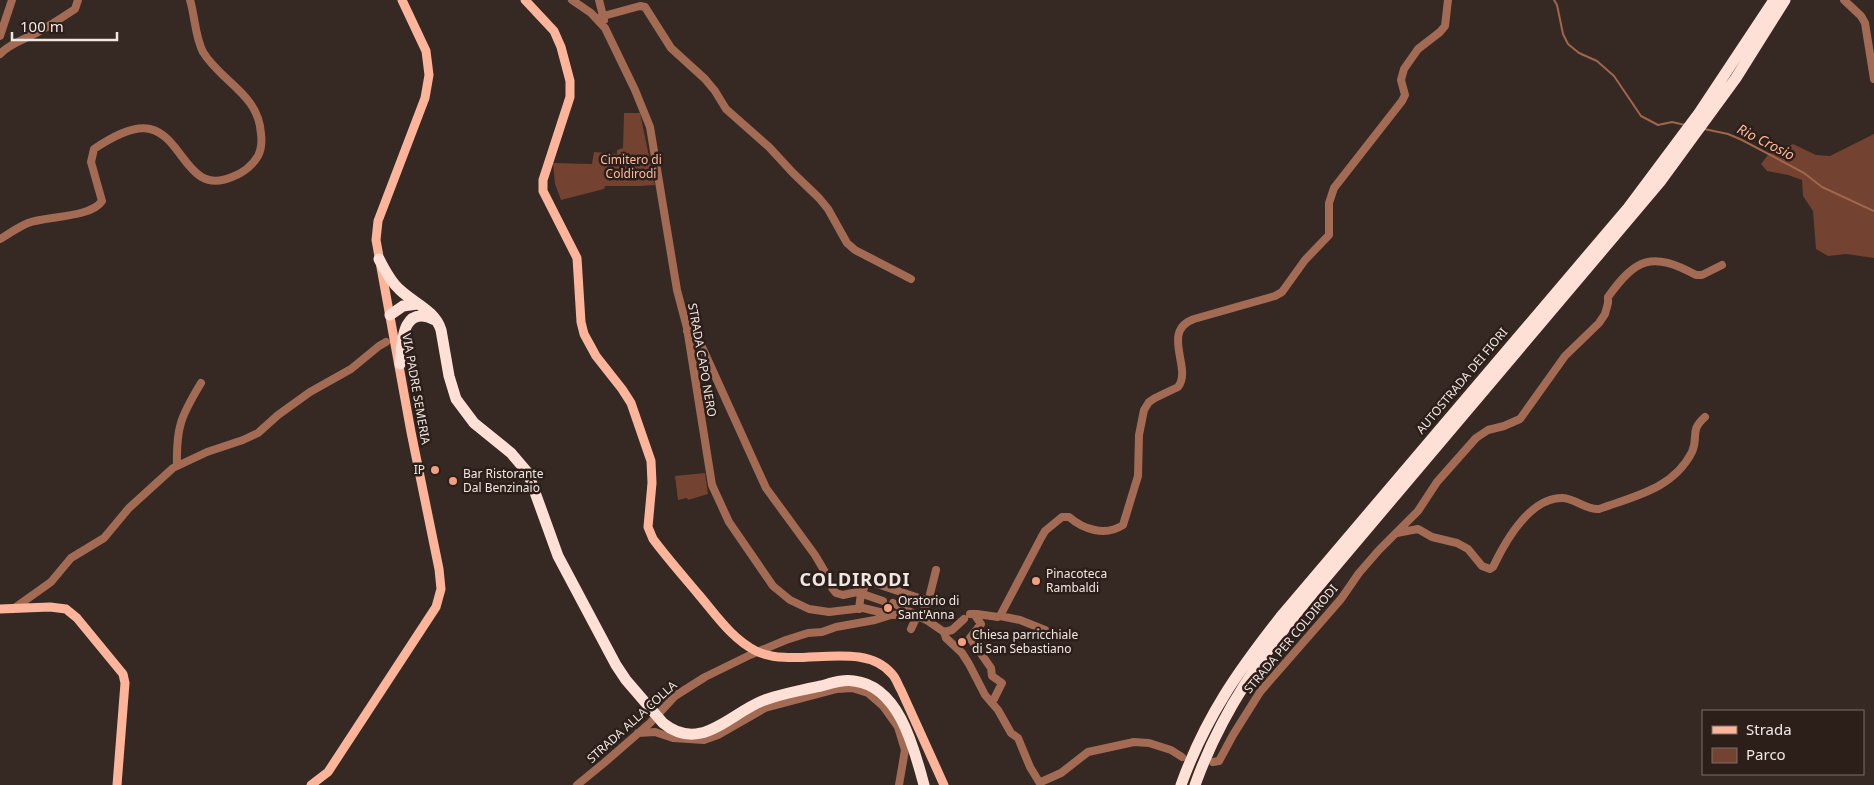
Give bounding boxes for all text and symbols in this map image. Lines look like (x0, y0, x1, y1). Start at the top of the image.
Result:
scale bar (12, 10, 118, 42)
text: 100 m (20, 16, 64, 36)
water label: Rio Crosio (1734, 119, 1798, 164)
park label: Cimitero di Coldirodi (600, 151, 662, 182)
street label: STRADA CAPO NERO (684, 302, 721, 418)
street label: AUTOSTRADA DEI FIORI (1412, 324, 1511, 437)
street label: VIA PADRE SEMERIA (398, 332, 435, 446)
place label: IP (414, 461, 425, 478)
marker: IP (429, 464, 441, 476)
place label: Bar Ristorante Dal Benzinaio (463, 465, 544, 496)
marker: Bar Ristorante Dal Benzinaio (447, 475, 459, 487)
place label: Pinacoteca Rambaldi (1046, 565, 1107, 596)
district label: COLDIRODI (800, 567, 910, 591)
marker: Pinacoteca Rambaldi (1030, 575, 1042, 587)
street label: STRADA PER COLDIRODI (1240, 580, 1341, 697)
place label: Oratorio di Sant'Anna (898, 592, 959, 623)
marker: Oratorio di Sant'Anna (882, 602, 894, 614)
place label: Chiesa parricchiale di San Sebastiano (972, 626, 1078, 657)
marker: Chiesa parricchiale di San Sebastiano (956, 636, 968, 648)
street label: STRADA ALLA COLLA (583, 676, 681, 767)
legend (1702, 710, 1864, 775)
text: Strada (1746, 719, 1792, 739)
text: Parco (1746, 744, 1786, 764)

